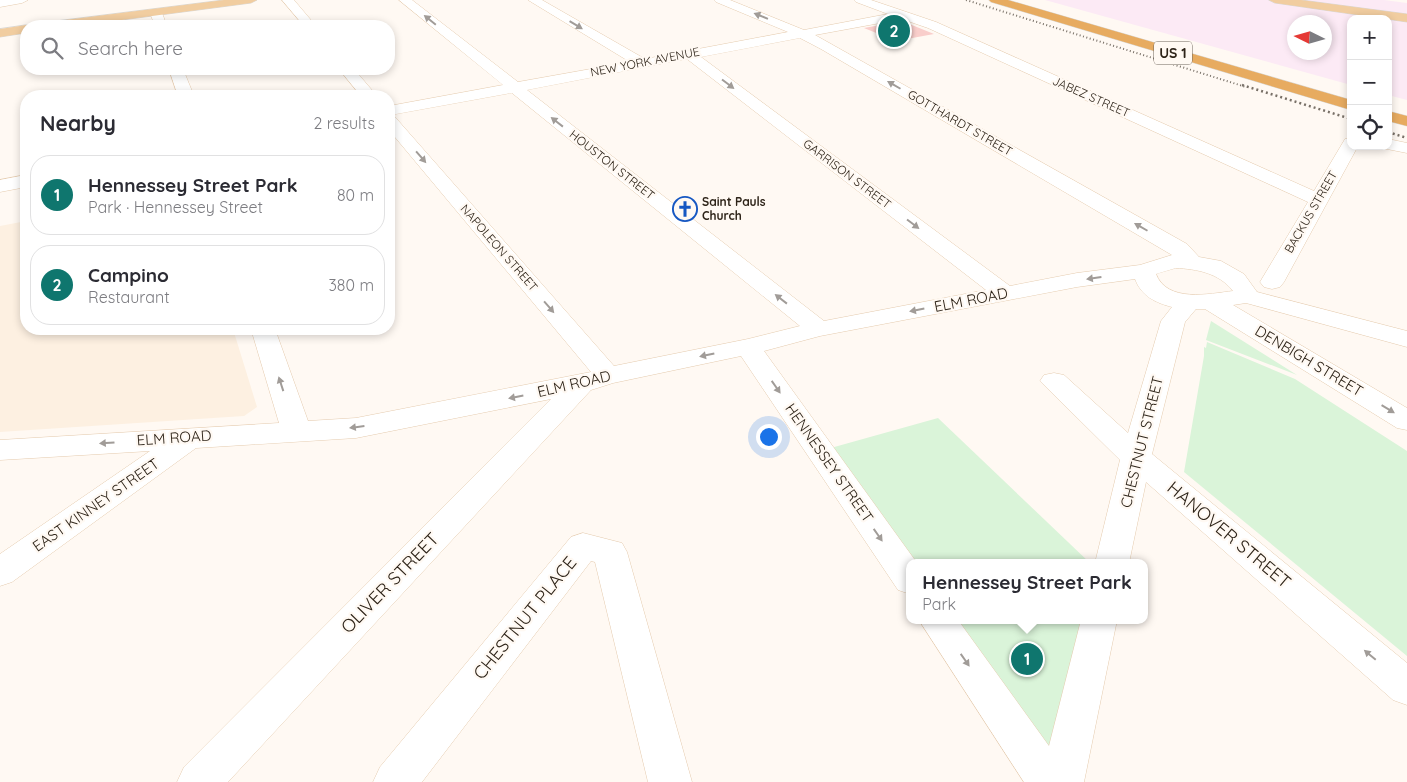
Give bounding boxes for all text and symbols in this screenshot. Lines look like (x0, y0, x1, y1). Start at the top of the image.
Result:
one-way arrow (753, 12, 768, 20)
pin: 2 (878, 12, 910, 50)
one-way arrow (424, 15, 437, 26)
north arrow (1287, 15, 1332, 60)
map controls (1347, 15, 1392, 150)
button: + (1347, 15, 1392, 60)
search box (20, 20, 395, 75)
one-way arrow (570, 20, 583, 29)
icon: search (38, 34, 66, 62)
text: Search here (78, 36, 183, 60)
road number: US 1 (1154, 42, 1192, 64)
street label: NEW YORK AVENUE (589, 44, 701, 79)
button: − (1347, 60, 1392, 105)
street label: JABEZ STREET (1050, 73, 1132, 120)
one-way arrow (721, 78, 734, 89)
one-way arrow (887, 80, 900, 89)
street label: GOTTHARDT STREET (905, 86, 1015, 159)
button: locate (1347, 105, 1392, 150)
text: Nearby (40, 110, 116, 136)
text: 2 results (313, 113, 375, 133)
one-way arrow (551, 117, 564, 128)
street label: HOUSTON STREET (567, 127, 658, 203)
street label: GARRISON STREET (800, 136, 894, 212)
one-way arrow (415, 151, 426, 164)
street label: BACKUS STREET (1281, 168, 1340, 256)
text: Hennessey Street Park (88, 173, 297, 197)
text: 1 (54, 185, 60, 205)
text: 80 m (337, 185, 374, 205)
place label: Saint Pauls Church (702, 194, 766, 223)
church icon: Saint Pauls Church (672, 196, 698, 222)
text: Park · Hennessey Street (88, 197, 263, 217)
street label: NAPOLEON STREET (458, 201, 541, 294)
one-way arrow (906, 219, 920, 229)
one-way arrow (1134, 222, 1147, 231)
text: Campino (88, 263, 169, 287)
one-way arrow (1086, 274, 1102, 282)
text: 2 (52, 275, 62, 295)
text: 380 m (328, 275, 374, 295)
street label: ELM ROAD (932, 283, 1010, 316)
text: Restaurant (88, 287, 170, 307)
one-way arrow (774, 294, 787, 305)
one-way arrow (544, 300, 555, 313)
one-way arrow (909, 307, 925, 315)
street label: DENBIGH STREET (1252, 321, 1367, 400)
one-way arrow (699, 352, 715, 360)
street label: ELM ROAD (535, 366, 613, 401)
street label: CHESTNUT STREET (1116, 374, 1167, 510)
one-way arrow (277, 376, 285, 391)
one-way arrow (771, 380, 781, 394)
one-way arrow (508, 393, 524, 401)
street label: HENNESSEY STREET (781, 399, 878, 526)
one-way arrow (1381, 405, 1394, 414)
one-way arrow (349, 423, 365, 431)
your location (756, 424, 782, 450)
street label: ELM ROAD (136, 425, 212, 450)
one-way arrow (99, 439, 115, 447)
street label: EAST KINNEY STREET (29, 454, 163, 555)
street label: HANOVER STREET (1163, 476, 1296, 593)
street label: OLIVER STREET (336, 527, 444, 638)
one-way arrow (873, 528, 883, 542)
street label: CHESTNUT PLACE (468, 552, 581, 684)
popup (906, 559, 1148, 624)
text: Hennessey Street Park (922, 570, 1132, 594)
text: Park (922, 594, 956, 614)
pin: 1 (1011, 640, 1043, 678)
one-way arrow (1364, 650, 1376, 661)
one-way arrow (960, 654, 970, 667)

